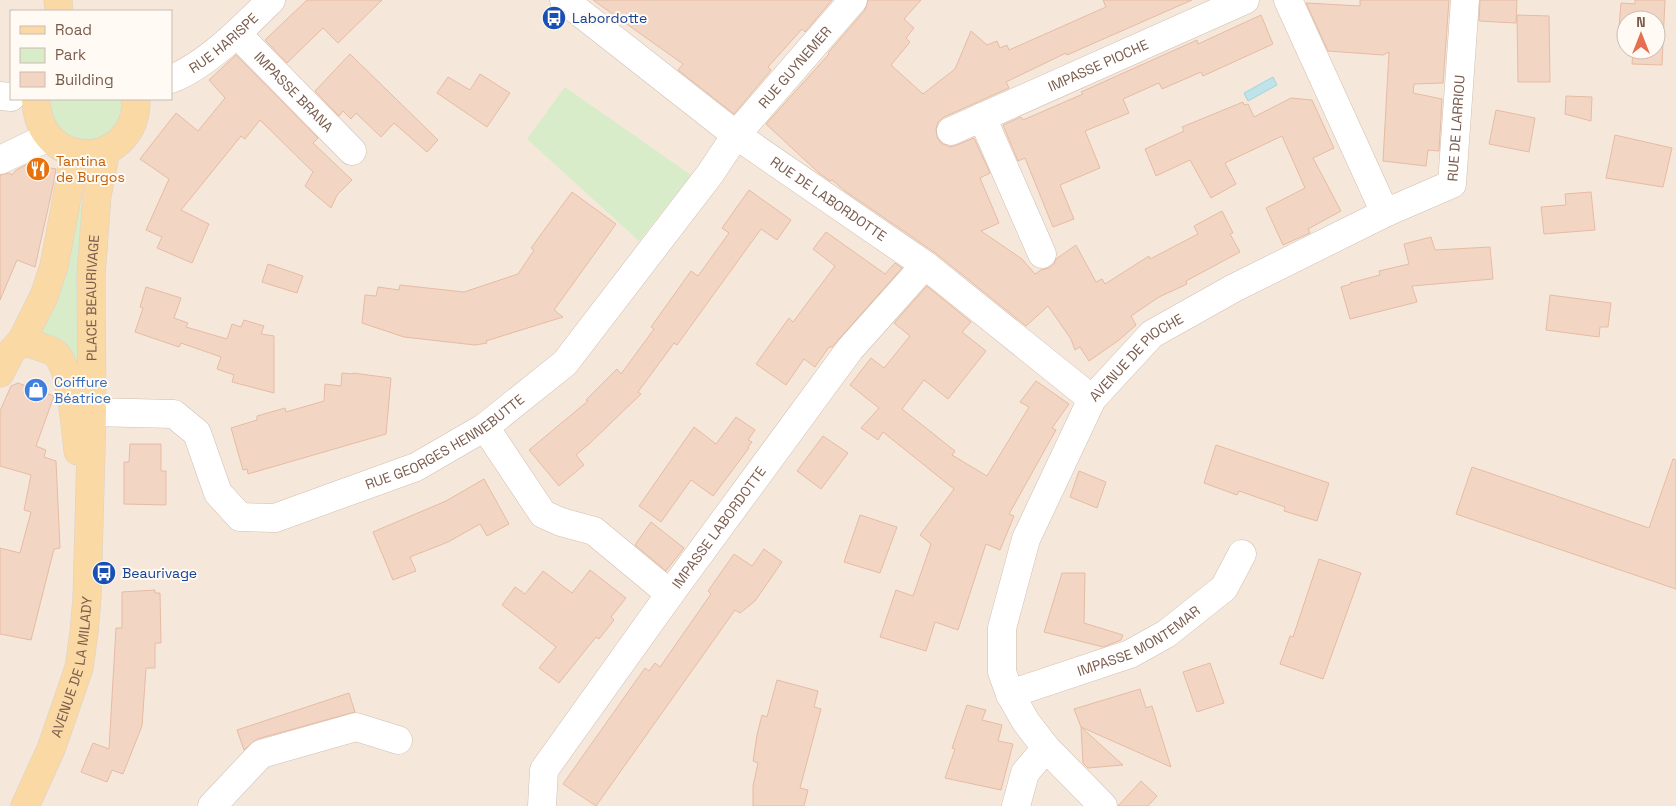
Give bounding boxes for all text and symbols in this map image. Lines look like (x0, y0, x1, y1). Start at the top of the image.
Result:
bus stop icon: Labordotte (541, 5, 567, 31)
street label: RUE HARISPE (185, 9, 262, 77)
place label: Labordotte (572, 9, 647, 27)
legend (10, 10, 172, 100)
north arrow (1616, 10, 1666, 60)
text: N (1636, 13, 1646, 31)
text: Road (55, 20, 92, 39)
street label: RUE GUYNEMER (754, 22, 835, 112)
street label: IMPASSE PIOCHE (1045, 35, 1151, 96)
text: Park (55, 45, 86, 64)
street label: IMPASSE BRANA (250, 48, 337, 136)
text: Building (55, 70, 114, 89)
street label: RUE DE LARRIOU (1443, 74, 1469, 182)
place label: Tantina de Burgos (56, 152, 125, 186)
street label: RUE DE LABORDOTTE (767, 152, 890, 245)
restaurant icon: Tantina de Burgos (25, 156, 51, 182)
street label: PLACE BEAURIVAGE (82, 234, 103, 361)
street label: AVENUE DE PIOCHE (1085, 309, 1186, 405)
place label: Coiffure Béatrice (54, 373, 111, 407)
shop icon: Coiffure Béatrice (23, 377, 49, 403)
street label: RUE GEORGES HENNEBUTTE (363, 390, 528, 494)
street label: IMPASSE LABORDOTTE (668, 463, 770, 592)
bus stop icon: Beaurivage (91, 560, 117, 586)
place label: Beaurivage (122, 564, 197, 582)
street label: AVENUE DE LA MILADY (47, 595, 96, 740)
street label: IMPASSE MONTEMAR (1075, 601, 1204, 680)

